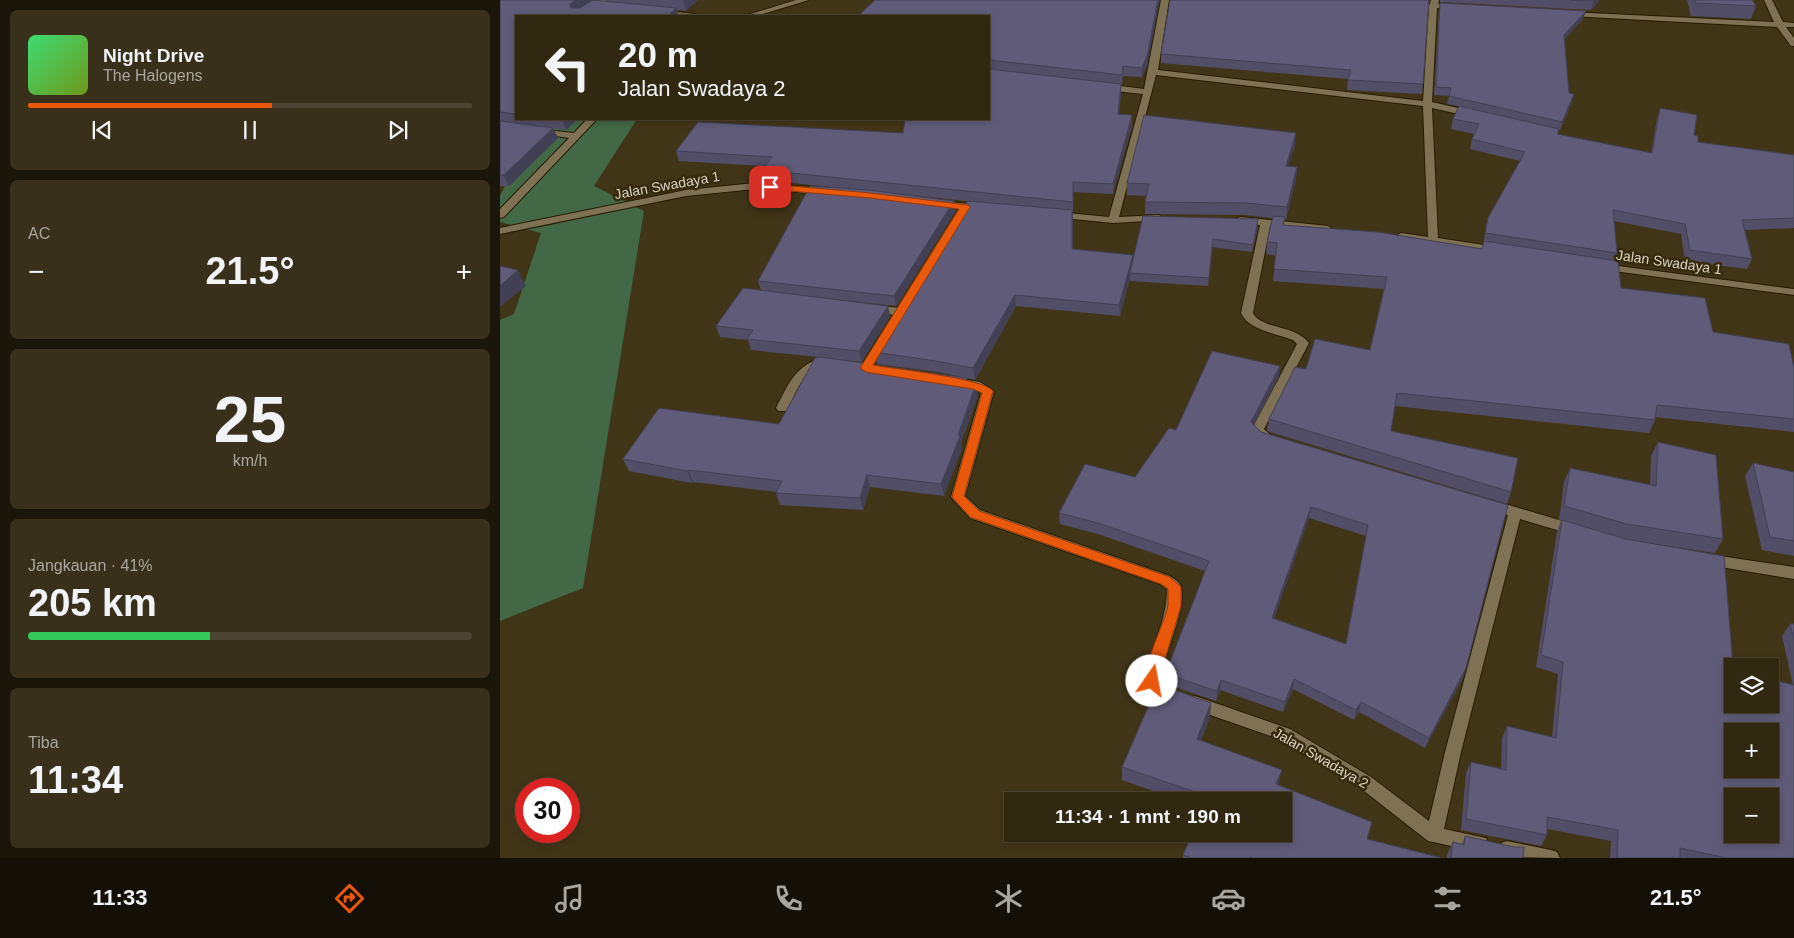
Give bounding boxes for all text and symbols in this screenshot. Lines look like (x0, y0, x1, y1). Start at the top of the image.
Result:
icon: left (535, 35, 600, 100)
text: 20 m (618, 35, 698, 74)
text: Night Drive (103, 45, 204, 66)
text: The Halogens (103, 67, 203, 84)
text: Jalan Swadaya 2 (618, 76, 786, 101)
icon: previous (88, 116, 116, 144)
icon: pause (236, 116, 264, 144)
icon: next (384, 116, 412, 144)
pin (749, 166, 791, 208)
street label: Jalan Swadaya 1 (613, 168, 721, 202)
icon: arrive (756, 173, 784, 201)
text: AC (28, 225, 50, 242)
street label: Jalan Swadaya 1 (1615, 247, 1723, 277)
text: 21.5° (205, 250, 295, 292)
text: − (28, 256, 44, 287)
text: + (456, 256, 472, 287)
text: 25 (214, 383, 286, 456)
text: km/h (233, 452, 267, 469)
text: Jangkauan · 41% (28, 557, 153, 574)
text: 205 km (28, 582, 157, 624)
position arrow (1125, 654, 1177, 706)
map controls (1724, 658, 1779, 843)
button: layers (1724, 658, 1779, 713)
button: + (1724, 723, 1779, 778)
street label: Jalan Swadaya 2 (1271, 724, 1371, 792)
text: Tiba (28, 734, 59, 751)
text: 11:34 (28, 759, 123, 801)
speed limit sign: 30 (515, 778, 580, 843)
button: − (1724, 788, 1779, 843)
text: 11:34 · 1 mnt · 190 m (1055, 806, 1241, 827)
icon: directions (332, 881, 367, 916)
icon: music (552, 881, 587, 916)
icon: phone (771, 881, 806, 916)
icon: climate (991, 881, 1026, 916)
icon: car (1211, 881, 1246, 916)
icon: filters (1430, 881, 1465, 916)
text: 11:33 (92, 885, 147, 910)
text: 21.5° (1650, 885, 1702, 910)

